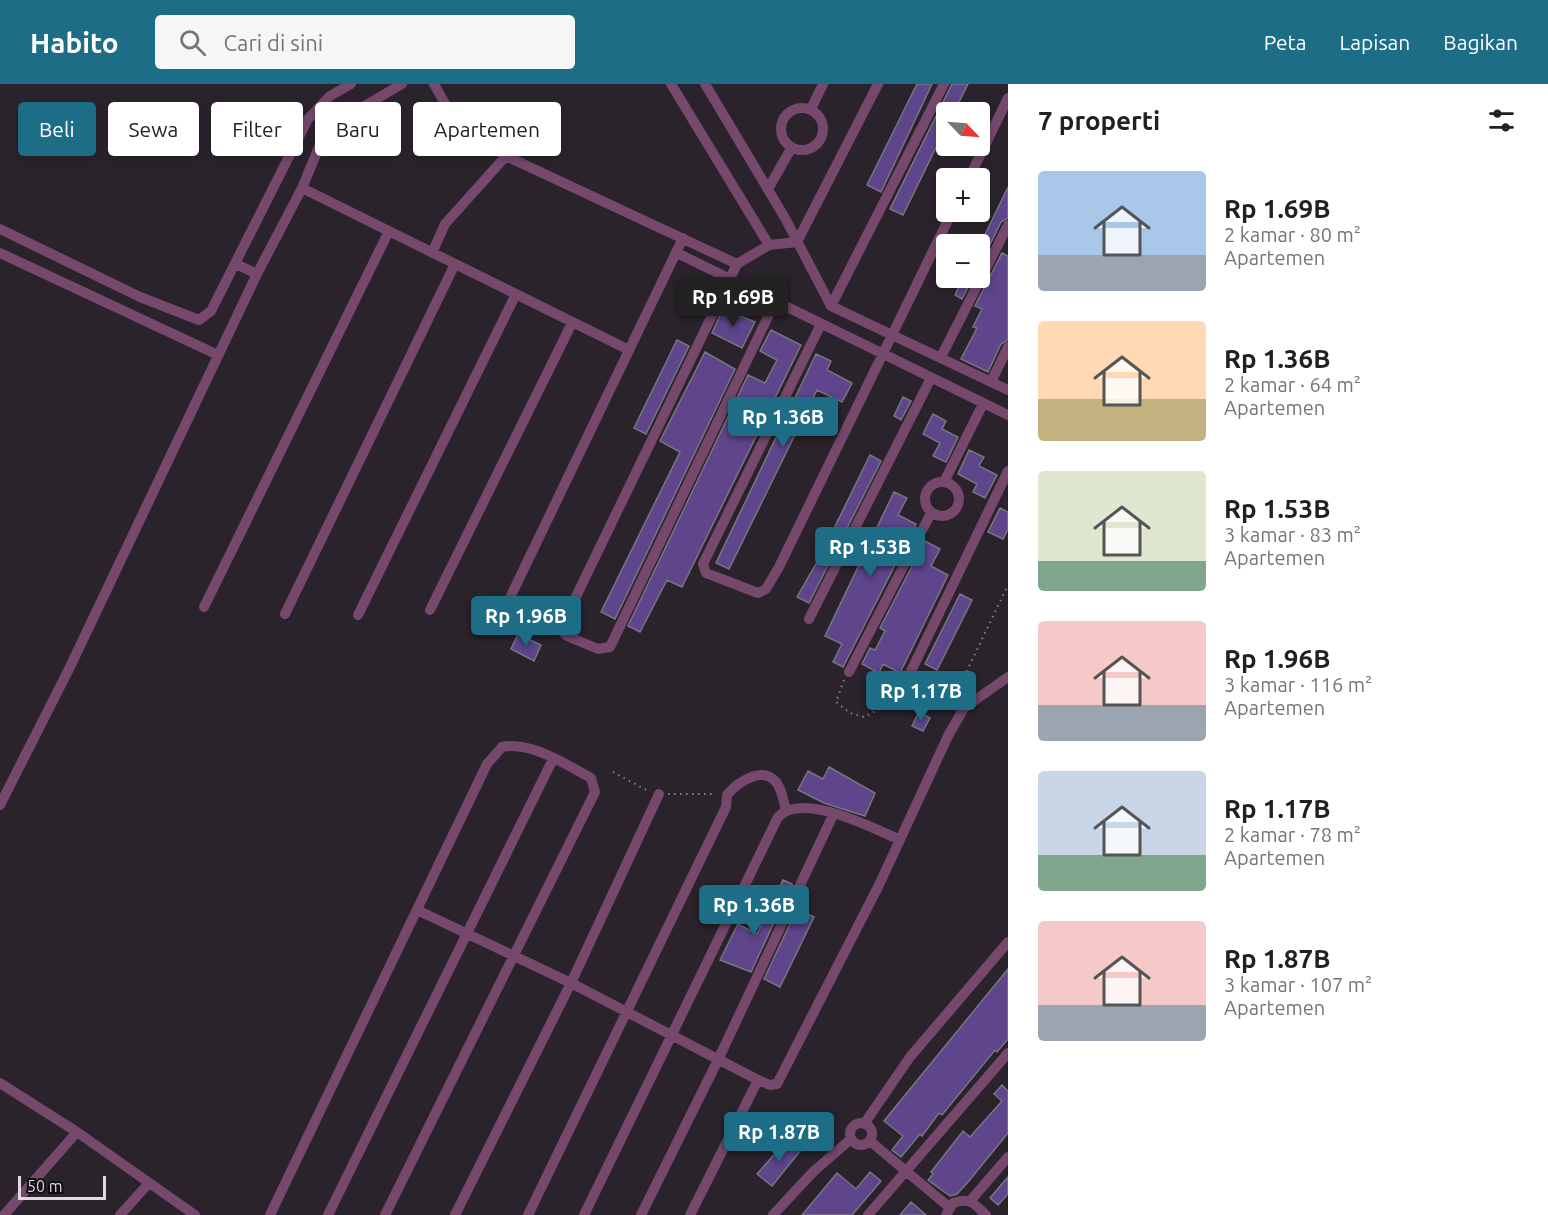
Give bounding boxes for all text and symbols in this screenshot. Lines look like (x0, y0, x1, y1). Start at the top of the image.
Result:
search box (155, 15, 575, 69)
icon: search (176, 26, 209, 59)
text: Habito (30, 27, 119, 58)
text: Cari di sini (224, 30, 323, 55)
text: Peta (1264, 30, 1307, 54)
text: Lapisan (1340, 30, 1410, 54)
text: Bagikan (1443, 30, 1518, 54)
chip: Beli (18, 102, 96, 156)
chip: Sewa (108, 102, 199, 156)
chip: Filter (211, 102, 303, 156)
chip: Baru (315, 102, 401, 156)
chip: Apartemen (413, 102, 561, 156)
north arrow (936, 102, 990, 156)
map controls (936, 102, 990, 288)
icon: filters (1485, 104, 1518, 137)
text: 7 properti (1038, 106, 1160, 135)
button: + (936, 168, 990, 222)
text: Rp 1.69B (1224, 194, 1330, 223)
icon: home (1086, 195, 1158, 267)
text: 2 kamar · 80 m² (1224, 223, 1361, 246)
button: − (936, 234, 990, 288)
text: Apartemen (1224, 246, 1325, 269)
pin: Rp 1.69B (671, 277, 795, 328)
text: Rp 1.69B (692, 285, 774, 308)
text: Rp 1.36B (1224, 344, 1330, 373)
icon: home (1086, 345, 1158, 417)
text: 2 kamar · 64 m² (1224, 373, 1361, 396)
text: Apartemen (1224, 396, 1325, 419)
pin: Rp 1.36B (721, 397, 845, 448)
text: Rp 1.36B (742, 405, 824, 428)
text: Rp 1.53B (1224, 494, 1330, 523)
icon: home (1086, 495, 1158, 567)
text: 3 kamar · 83 m² (1224, 523, 1361, 546)
pin: Rp 1.53B (808, 527, 932, 578)
text: Rp 1.53B (829, 535, 911, 558)
text: Apartemen (1224, 546, 1325, 569)
pin: Rp 1.96B (464, 596, 588, 647)
text: Rp 1.96B (485, 604, 567, 627)
text: Rp 1.96B (1224, 644, 1330, 673)
icon: home (1086, 645, 1158, 717)
pin: Rp 1.17B (859, 671, 983, 722)
text: 3 kamar · 116 m² (1224, 673, 1372, 696)
text: Rp 1.17B (880, 679, 962, 702)
text: Apartemen (1224, 696, 1325, 719)
text: Rp 1.17B (1224, 794, 1330, 823)
icon: home (1086, 795, 1158, 867)
text: 2 kamar · 78 m² (1224, 823, 1361, 846)
text: Apartemen (1224, 846, 1325, 869)
pin: Rp 1.36B (692, 885, 816, 936)
text: Rp 1.36B (713, 893, 795, 916)
text: Rp 1.87B (1224, 944, 1330, 973)
icon: home (1086, 945, 1158, 1017)
text: 3 kamar · 107 m² (1224, 973, 1372, 996)
text: Apartemen (1224, 996, 1325, 1019)
pin: Rp 1.87B (717, 1112, 841, 1163)
text: Rp 1.87B (738, 1120, 820, 1143)
scale bar (18, 1173, 106, 1200)
text: 50 m (27, 1177, 63, 1195)

